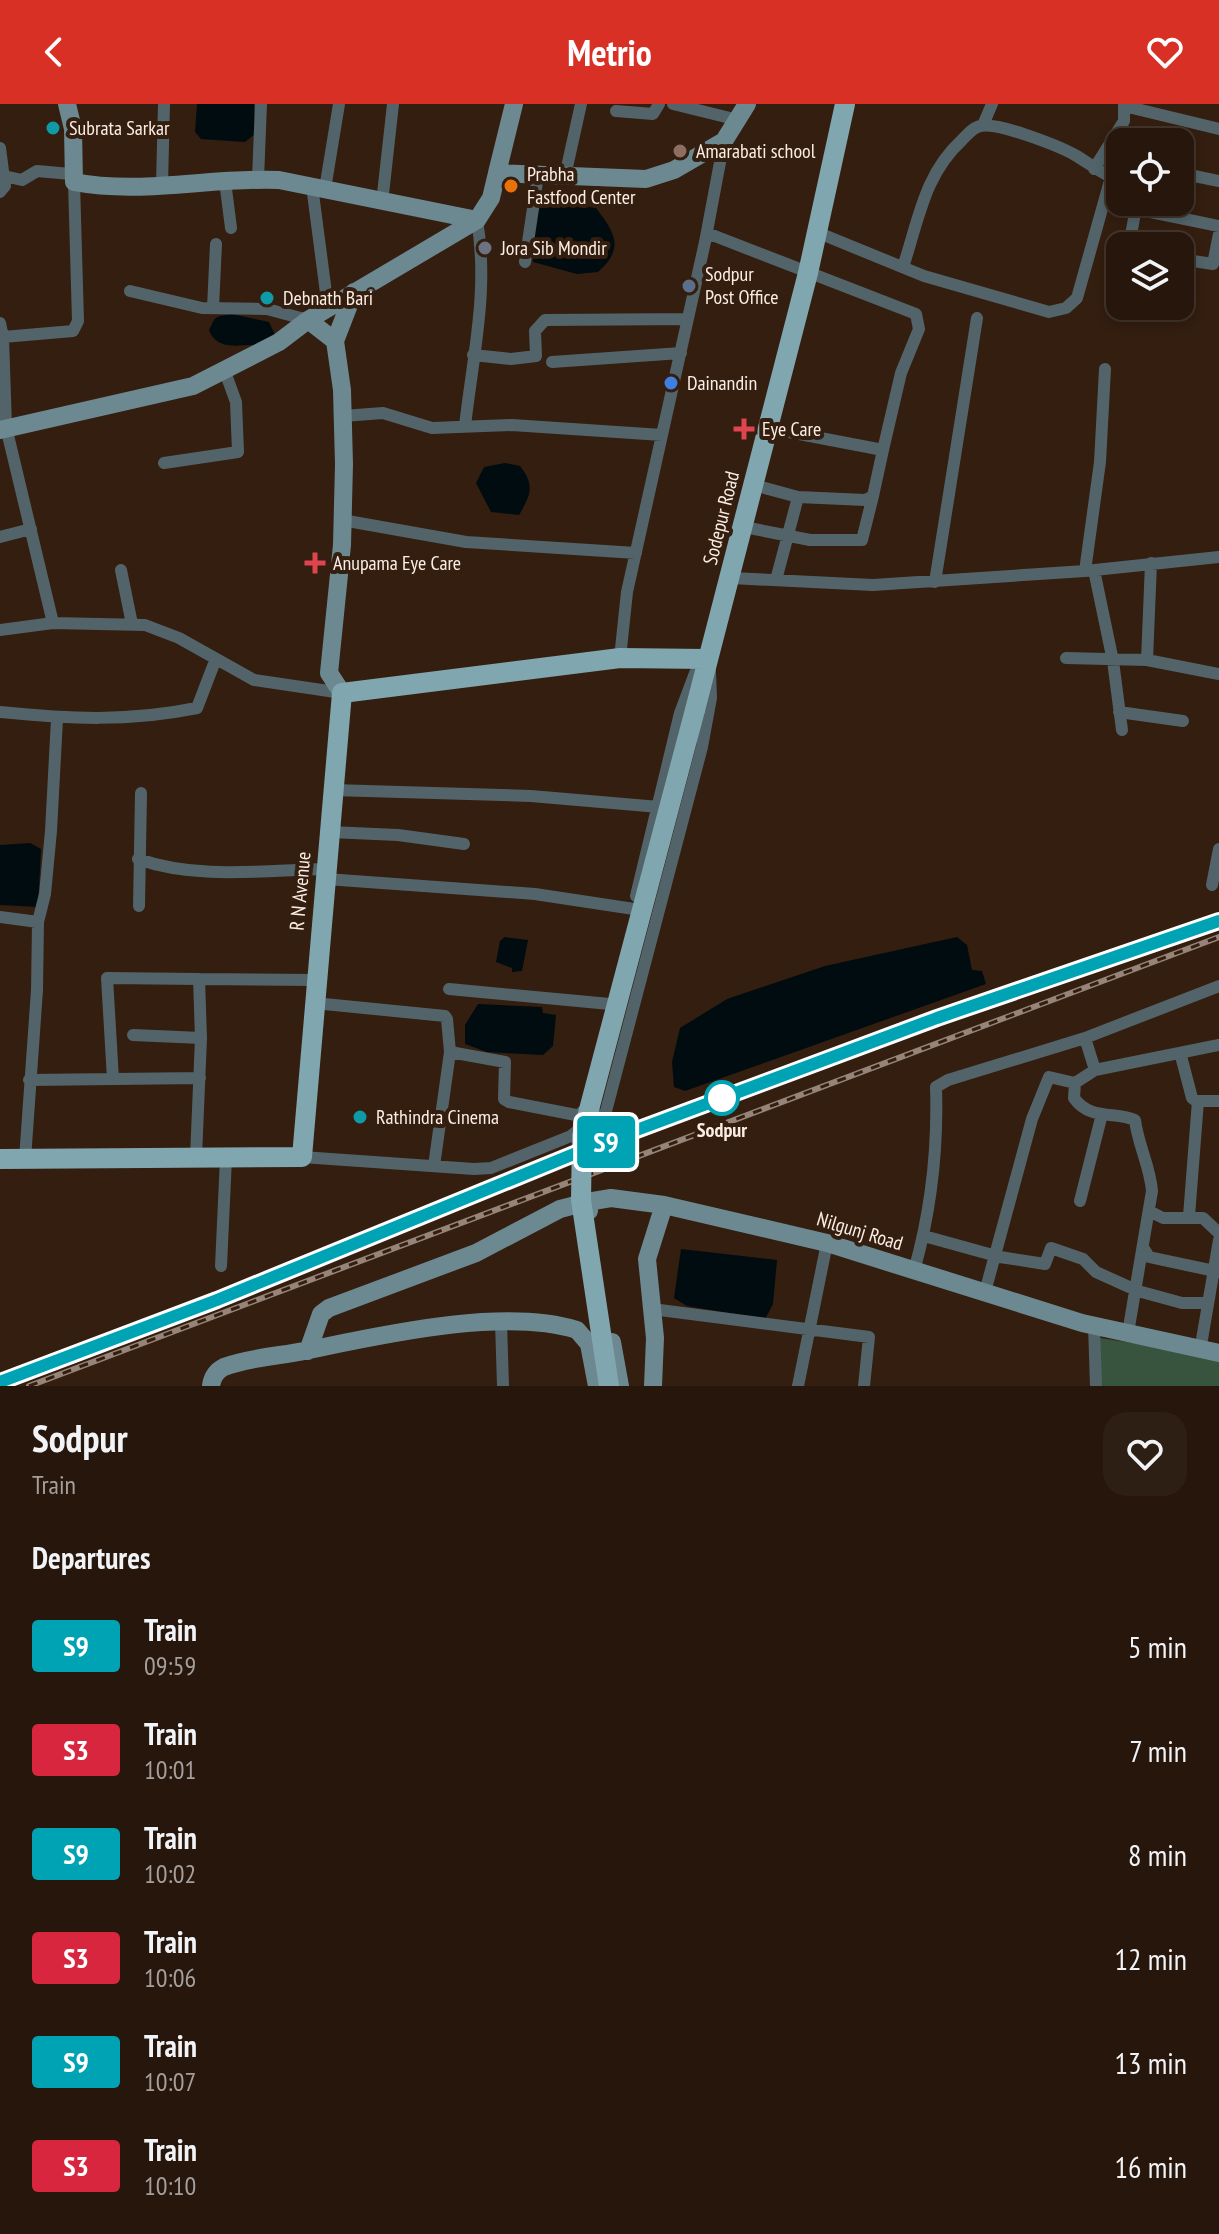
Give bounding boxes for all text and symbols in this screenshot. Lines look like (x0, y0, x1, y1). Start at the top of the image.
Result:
text: Metrio (567, 29, 652, 76)
icon: back (32, 30, 76, 74)
icon: heart (1143, 30, 1187, 74)
place label: Subrata Sarkar (69, 115, 170, 141)
marker: Subrata Sarkar (44, 119, 62, 137)
map controls (1106, 128, 1194, 320)
button: locate (1106, 128, 1194, 216)
place label: Amarabati school (696, 138, 816, 164)
marker: Amarabati school (671, 142, 689, 160)
place label: Prabha Fastfood Center (527, 161, 636, 210)
marker: Prabha Fastfood Center (502, 177, 520, 195)
button: layers (1106, 232, 1194, 320)
place label: Jora Sib Mondir (500, 235, 607, 261)
marker: Jora Sib Mondir (476, 239, 494, 257)
place label: Sodpur Post Office (705, 261, 778, 310)
marker: Sodpur Post Office (680, 277, 698, 295)
place label: Debnath Bari (283, 285, 373, 311)
marker: Debnath Bari (258, 289, 276, 307)
place label: Dainandin (687, 370, 757, 396)
marker: Dainandin (662, 374, 680, 392)
place label: Eye Care (762, 416, 821, 442)
marker: Eye Care (733, 418, 755, 440)
street label: Sodepur Road (697, 469, 745, 567)
place label: Anupama Eye Care (333, 550, 461, 576)
marker: Anupama Eye Care (304, 552, 326, 574)
street label: R N Avenue (284, 851, 316, 931)
marker: Sodpur (705, 1081, 739, 1115)
place label: Rathindra Cinema (376, 1104, 499, 1130)
marker: Rathindra Cinema (351, 1108, 369, 1126)
line badge: S9 (570, 1116, 642, 1168)
place label: Sodpur (697, 1117, 747, 1143)
text: S9 (593, 1123, 619, 1160)
street label: Nilgunj Road (814, 1206, 906, 1256)
button: heart (1103, 1412, 1187, 1496)
text: Sodpur (32, 1413, 128, 1462)
text: Train (32, 1468, 76, 1501)
text: Departures (32, 1538, 150, 1577)
text: Train (144, 1610, 197, 1649)
text: S9 (63, 1627, 89, 1664)
text: 5 min (1128, 1627, 1187, 1666)
text: 09:59 (144, 1649, 196, 1682)
text: Train (144, 1714, 197, 1753)
text: S3 (63, 1731, 89, 1768)
text: 7 min (1129, 1731, 1187, 1770)
text: 10:01 (144, 1753, 196, 1786)
text: Train (144, 1818, 197, 1857)
text: S9 (63, 1835, 89, 1872)
text: 8 min (1128, 1835, 1187, 1874)
text: 10:02 (144, 1857, 196, 1890)
text: Train (144, 1922, 197, 1961)
text: S3 (63, 1939, 89, 1976)
text: 12 min (1114, 1939, 1187, 1978)
text: 10:06 (144, 1961, 196, 1994)
text: Train (144, 2026, 197, 2065)
text: S9 (63, 2043, 89, 2080)
text: 13 min (1114, 2043, 1187, 2082)
text: 10:07 (144, 2065, 196, 2098)
text: Train (144, 2130, 197, 2169)
text: S3 (63, 2147, 89, 2184)
text: 16 min (1114, 2147, 1187, 2186)
text: 10:10 (144, 2169, 196, 2202)

